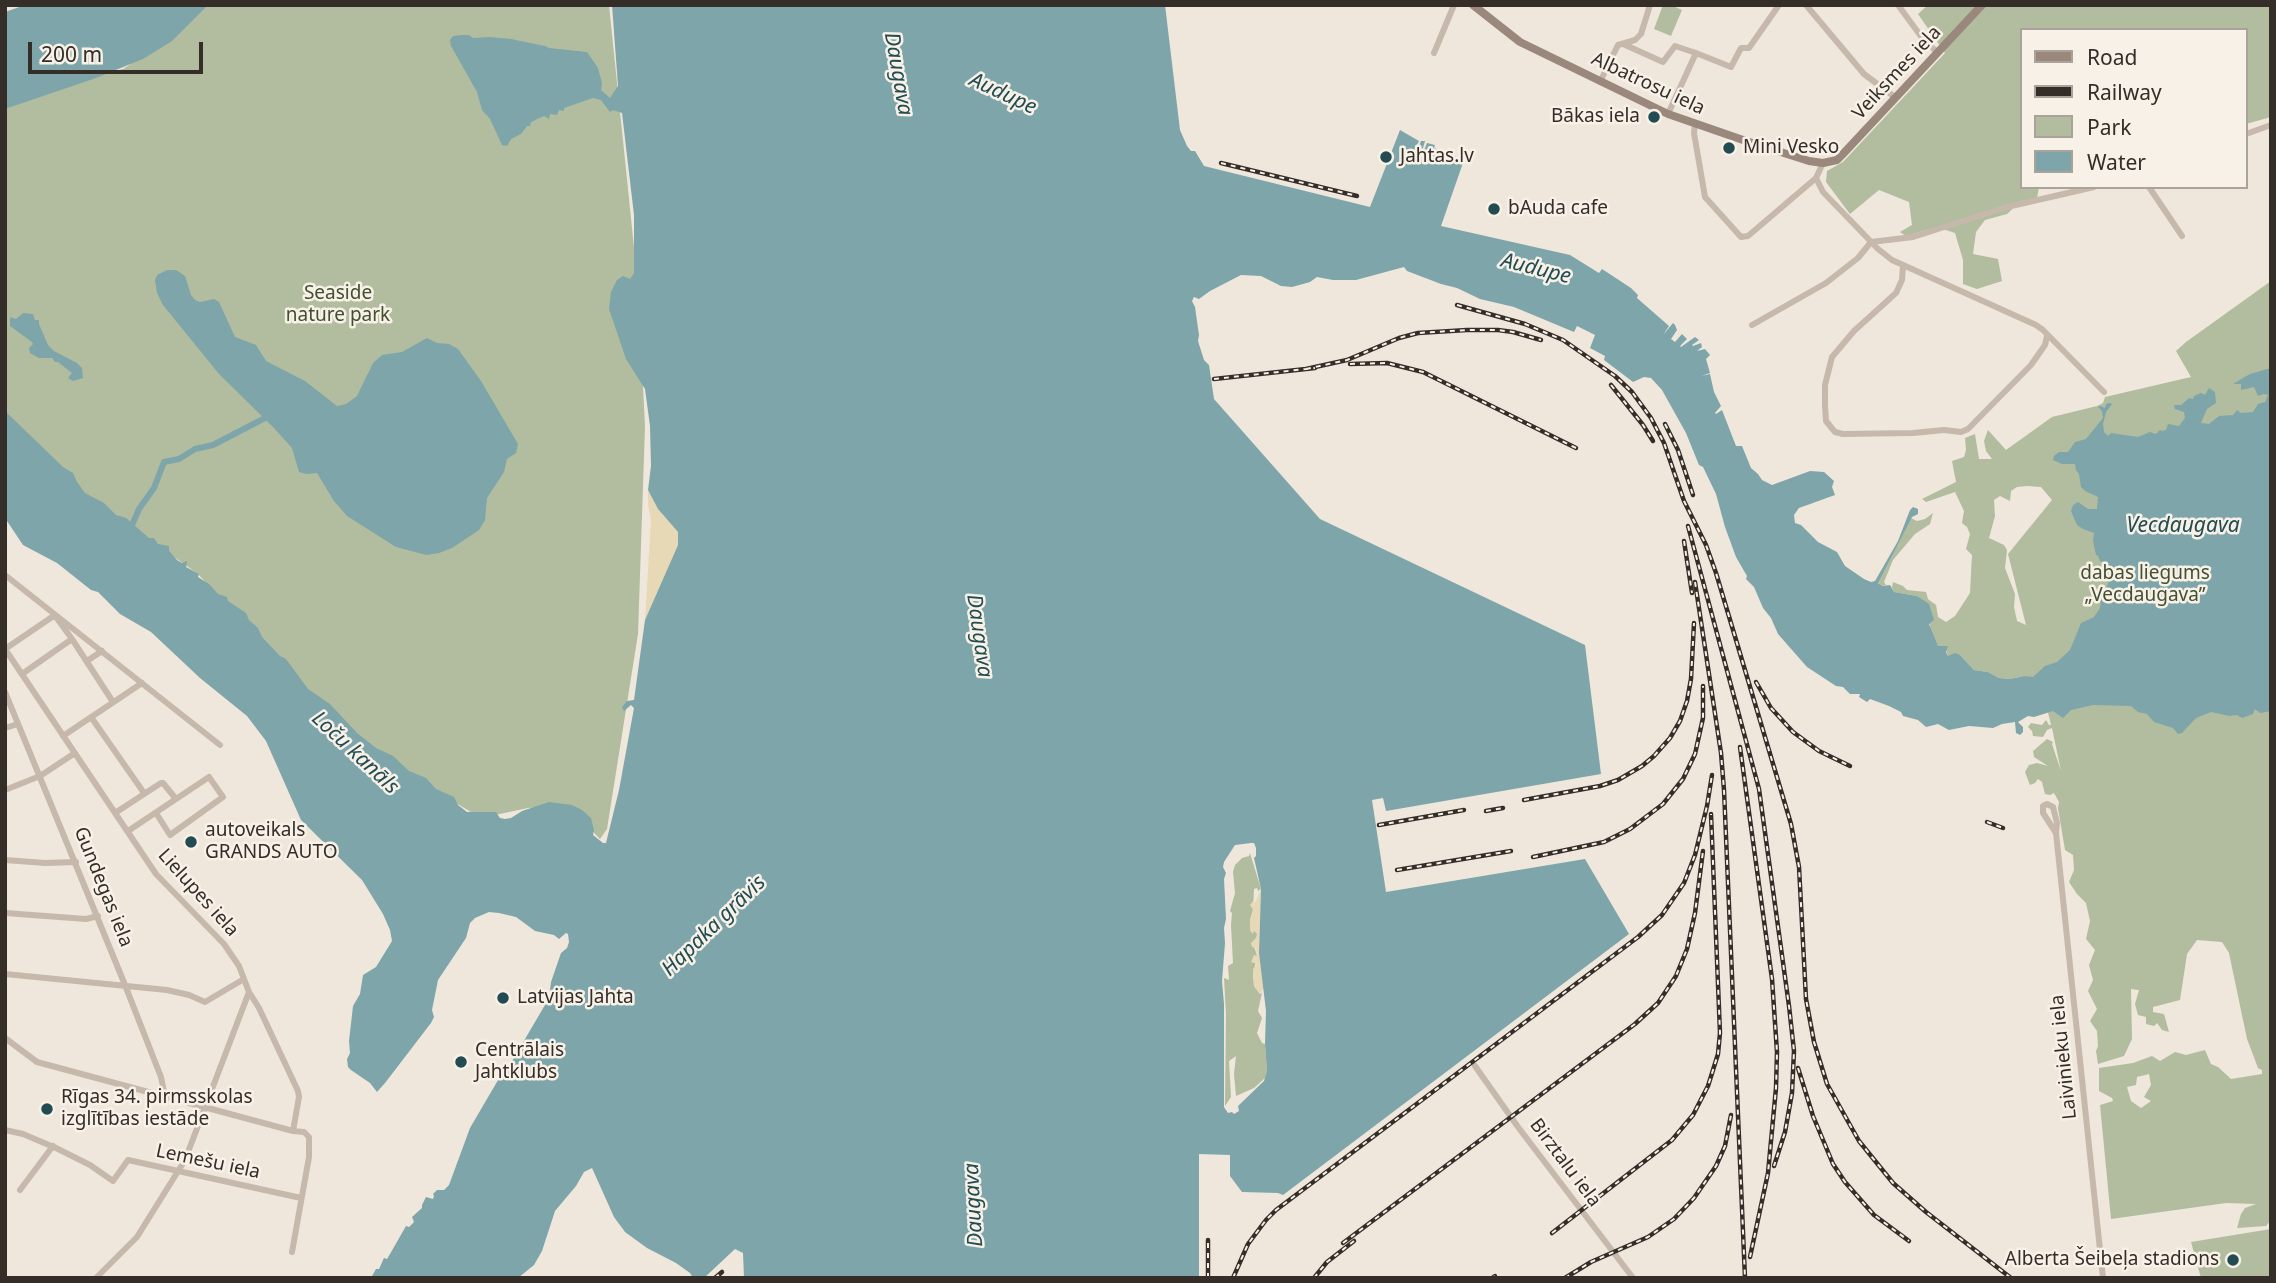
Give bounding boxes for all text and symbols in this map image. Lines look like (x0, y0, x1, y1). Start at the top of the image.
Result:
street label: Veiksmes iela (1848, 21, 1946, 125)
scale bar (32, 28, 206, 72)
legend (2021, 28, 2248, 189)
water label: Daugava (878, 30, 918, 118)
text: 200 m (41, 40, 102, 68)
text: Road (2087, 43, 2137, 71)
street label: Albatrosu iela (1588, 48, 1708, 120)
water label: Audupe (966, 68, 1040, 120)
text: Railway (2087, 78, 2162, 106)
place label: Bākas iela (1551, 106, 1640, 128)
marker: Bākas iela (1646, 109, 1662, 125)
text: Park (2087, 113, 2131, 141)
place label: Mini Vesko (1743, 137, 1839, 159)
marker: Mini Vesko (1721, 140, 1737, 156)
place label: Jahtas.lv (1400, 146, 1474, 168)
text: Water (2087, 148, 2146, 176)
marker: Jahtas.lv (1378, 149, 1394, 165)
place label: bAuda cafe (1508, 198, 1608, 220)
marker: bAuda cafe (1486, 201, 1502, 217)
water label: Audupe (1499, 248, 1573, 290)
park label: Seaside nature park (286, 283, 390, 327)
water label: Vecdaugava (2126, 513, 2240, 539)
park label: dabas liegums „Vecdaugava” (2080, 563, 2210, 607)
water label: Daugava (961, 593, 997, 679)
water label: Loču kanāls (306, 706, 404, 800)
place label: autoveikals GRANDS AUTO (205, 820, 338, 864)
street label: Gundegas iela (69, 824, 137, 950)
marker: autoveikals GRANDS AUTO (183, 834, 199, 850)
street label: Lielupes iela (153, 845, 243, 941)
water label: Hapaka grāvis (657, 870, 771, 982)
place label: Latvijas Jahta (517, 987, 634, 1009)
marker: Latvijas Jahta (495, 990, 511, 1006)
street label: Laivinieku iela (2046, 993, 2082, 1121)
place label: Centrālais Jahtklubs (475, 1040, 564, 1084)
marker: Centrālais Jahtklubs (453, 1054, 469, 1070)
place label: Rīgas 34. pirmsskolas izglītības iestāde (61, 1087, 253, 1131)
marker: Rīgas 34. pirmsskolas izglītības iestāde (39, 1101, 55, 1117)
street label: Birztalu iela (1525, 1114, 1605, 1212)
street label: Lemešu iela (154, 1140, 262, 1184)
water label: Daugava (959, 1162, 989, 1248)
place label: Alberta Šeibeļa stadions (2005, 1249, 2219, 1271)
marker: Alberta Šeibeļa stadions (2225, 1252, 2241, 1268)

